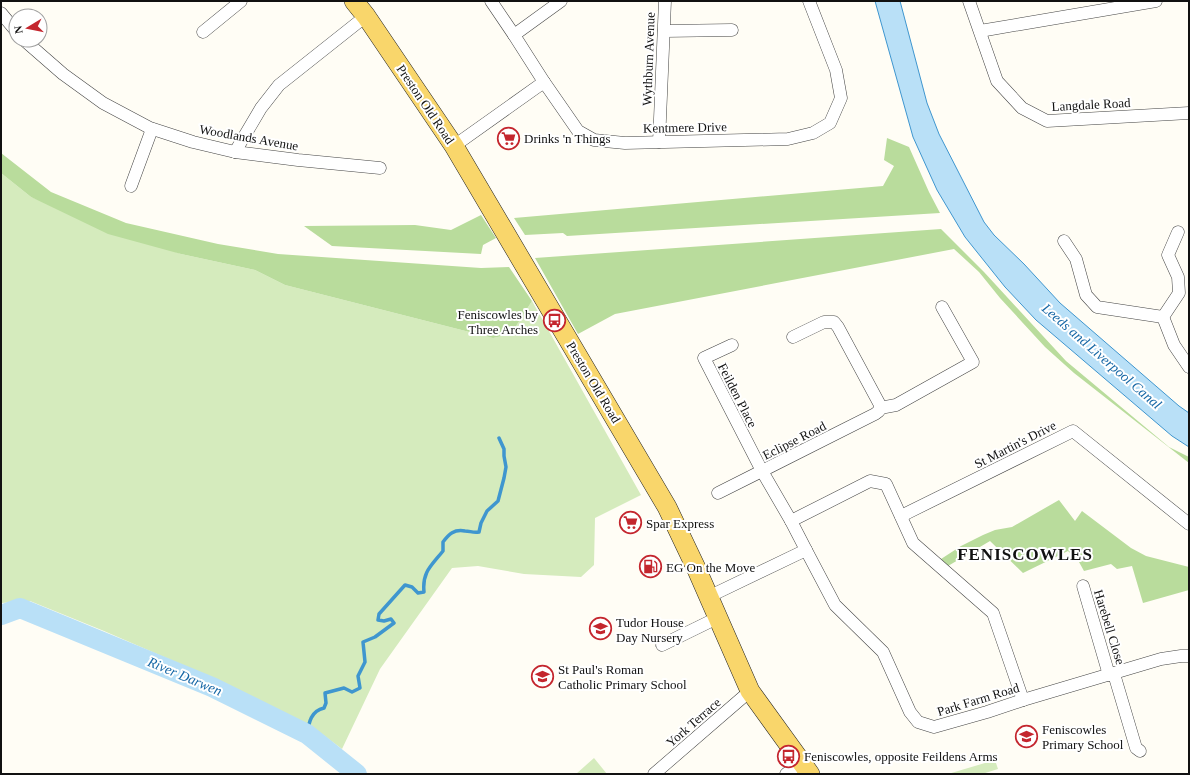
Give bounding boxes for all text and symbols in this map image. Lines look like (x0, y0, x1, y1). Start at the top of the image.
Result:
north arrow (8, 8, 48, 48)
street label: Wythburn Avenue (639, 12, 658, 106)
text: N (12, 25, 25, 35)
street label: Preston Old Road (394, 62, 458, 147)
street label: Langdale Road (1051, 95, 1131, 114)
street label: Kentmere Drive (643, 119, 727, 136)
street label: Woodlands Avenue (198, 121, 300, 154)
supermarket icon: Drinks 'n Things (495, 125, 521, 151)
place label: Drinks 'n Things (524, 131, 611, 146)
water label: Leeds and Liverpool Canal (1038, 300, 1164, 412)
place label: Feniscowles by Three Arches (457, 307, 538, 337)
bus stop icon: Feniscowles by Three Arches (541, 308, 567, 334)
street label: Preston Old Road (563, 339, 624, 426)
street label: Feilden Place (715, 360, 760, 430)
street label: St Martin's Drive (972, 417, 1059, 471)
street label: Eclipse Road (760, 418, 829, 463)
supermarket icon: Spar Express (617, 510, 643, 536)
place label: Spar Express (646, 516, 714, 531)
district label: FENISCOWLES (957, 545, 1093, 564)
fuel station icon: EG On the Move (637, 554, 663, 580)
place label: EG On the Move (666, 560, 755, 575)
street label: Harebell Close (1091, 588, 1128, 667)
place label: Tudor House Day Nursery (616, 615, 684, 645)
school or university icon: Tudor House Day Nursery (587, 616, 613, 642)
water label: River Darwen (145, 654, 224, 699)
place label: St Paul's Roman Catholic Primary School (558, 662, 687, 692)
school or university icon: St Paul's Roman Catholic Primary School (530, 663, 556, 689)
street label: Park Farm Road (935, 680, 1022, 719)
street label: York Terrace (663, 695, 724, 750)
place label: Feniscowles Primary School (1042, 722, 1124, 752)
school or university icon: Feniscowles Primary School (1013, 723, 1039, 749)
bus stop icon: Feniscowles, opposite Feildens Arms (775, 743, 801, 769)
place label: Feniscowles, opposite Feildens Arms (804, 749, 998, 764)

